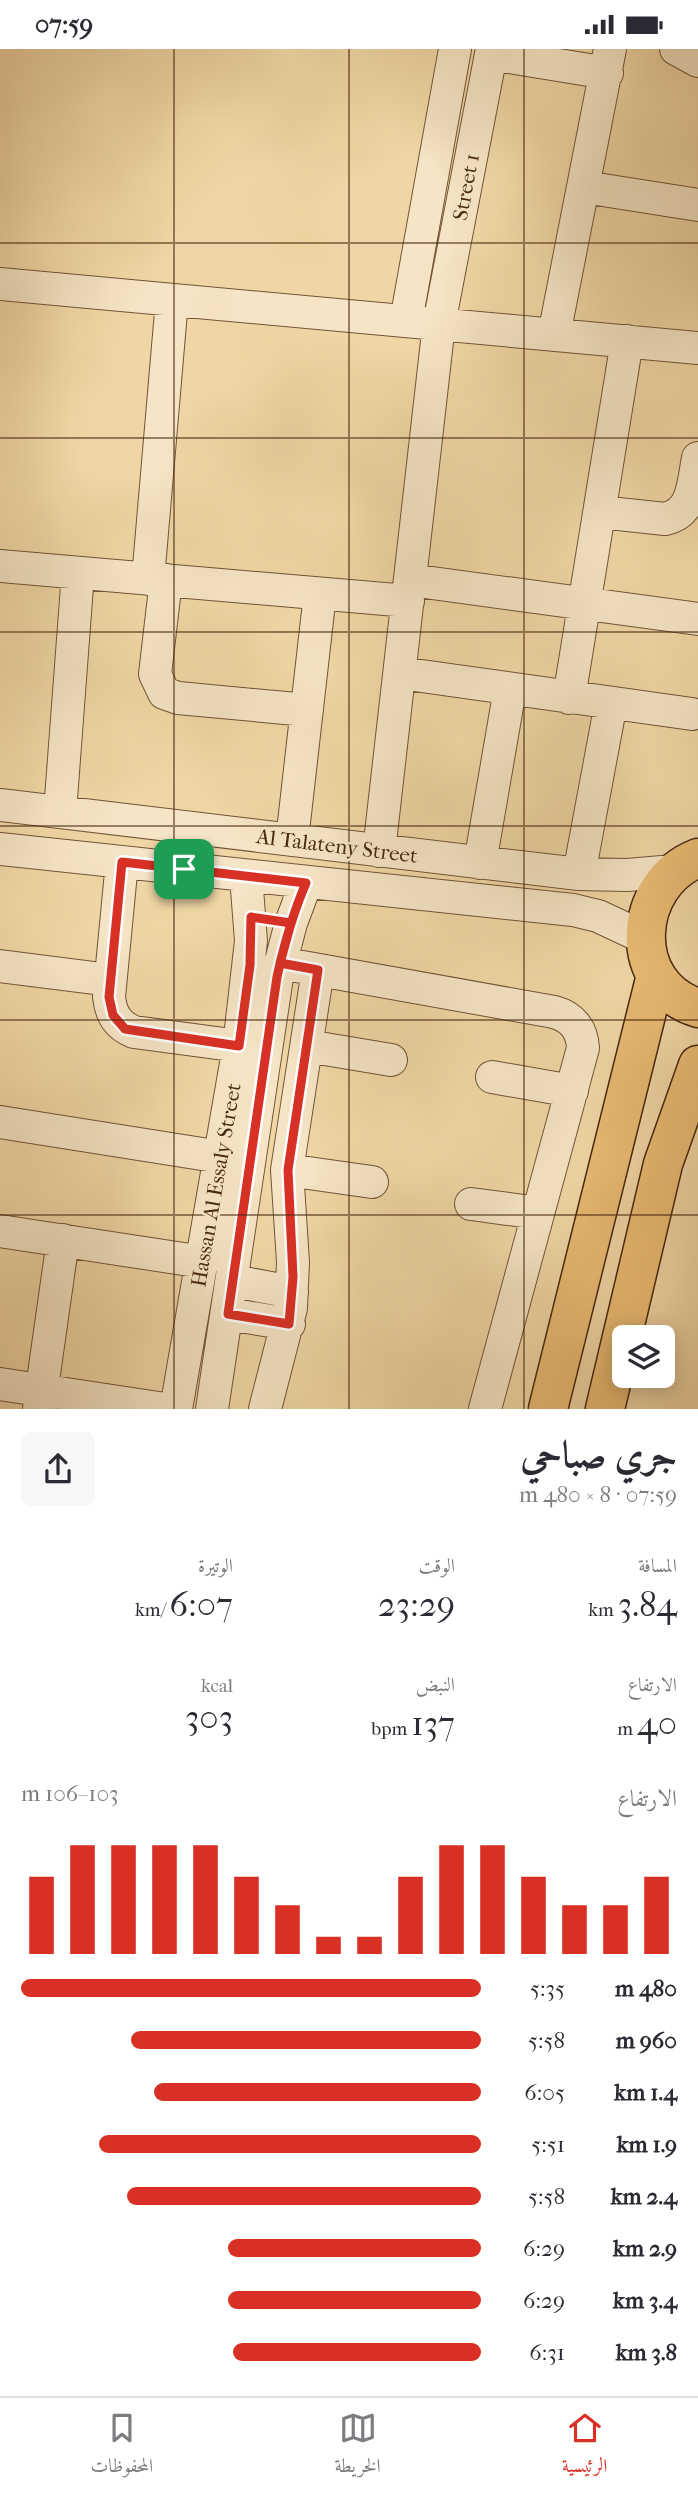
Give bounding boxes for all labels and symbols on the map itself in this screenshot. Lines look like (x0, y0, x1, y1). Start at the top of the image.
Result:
street label: Street 1 (448, 152, 484, 222)
street label: Al Talateny Street (254, 824, 419, 868)
pin (154, 839, 214, 899)
street label: Hassan Al Essaly Street (186, 1081, 246, 1289)

